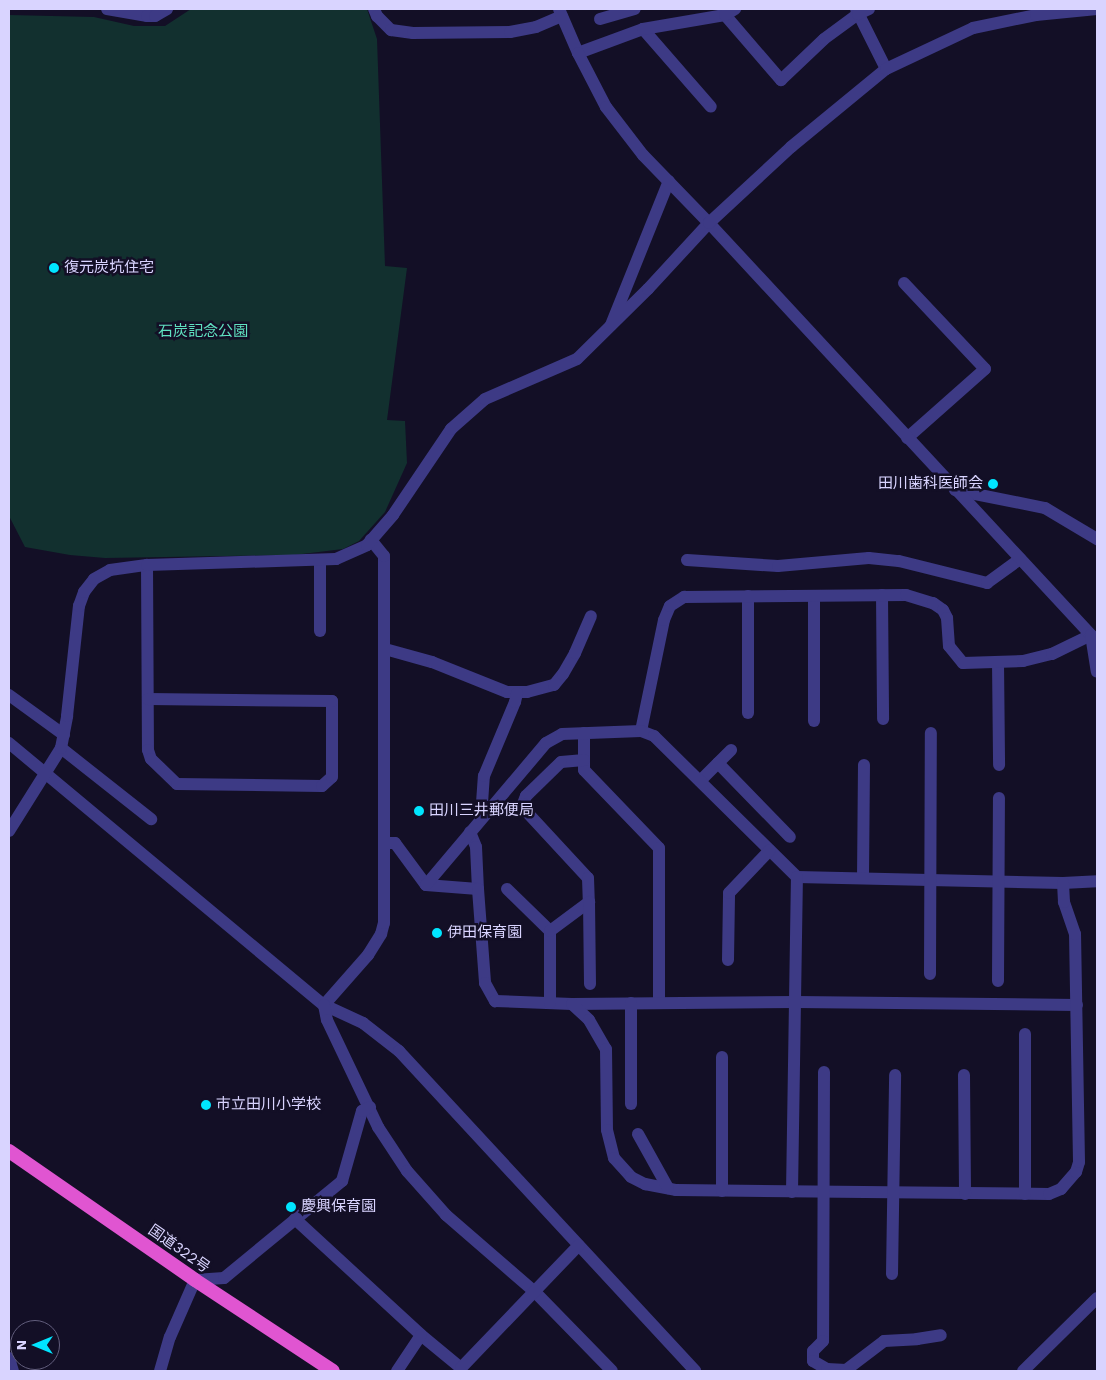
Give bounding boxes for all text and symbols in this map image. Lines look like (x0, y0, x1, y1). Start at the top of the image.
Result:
place label: 復元炭坑住宅 (64, 259, 154, 277)
marker: 復元炭坑住宅 (48, 262, 60, 274)
park label: 石炭記念公園 (158, 323, 248, 341)
place label: 田川歯科医師会 (878, 475, 983, 493)
marker: 田川歯科医師会 (987, 478, 999, 490)
place label: 田川三井郵便局 (429, 802, 534, 820)
marker: 田川三井郵便局 (413, 805, 425, 817)
place label: 伊田保育園 (447, 924, 522, 942)
marker: 伊田保育園 (431, 927, 443, 939)
place label: 市立田川小学校 (216, 1096, 321, 1114)
marker: 市立田川小学校 (200, 1099, 212, 1111)
place label: 慶興保育園 (301, 1198, 376, 1216)
marker: 慶興保育園 (285, 1201, 297, 1213)
street label: 国道322号 (145, 1221, 213, 1277)
north arrow (10, 1320, 60, 1370)
text: N (13, 1340, 29, 1350)

